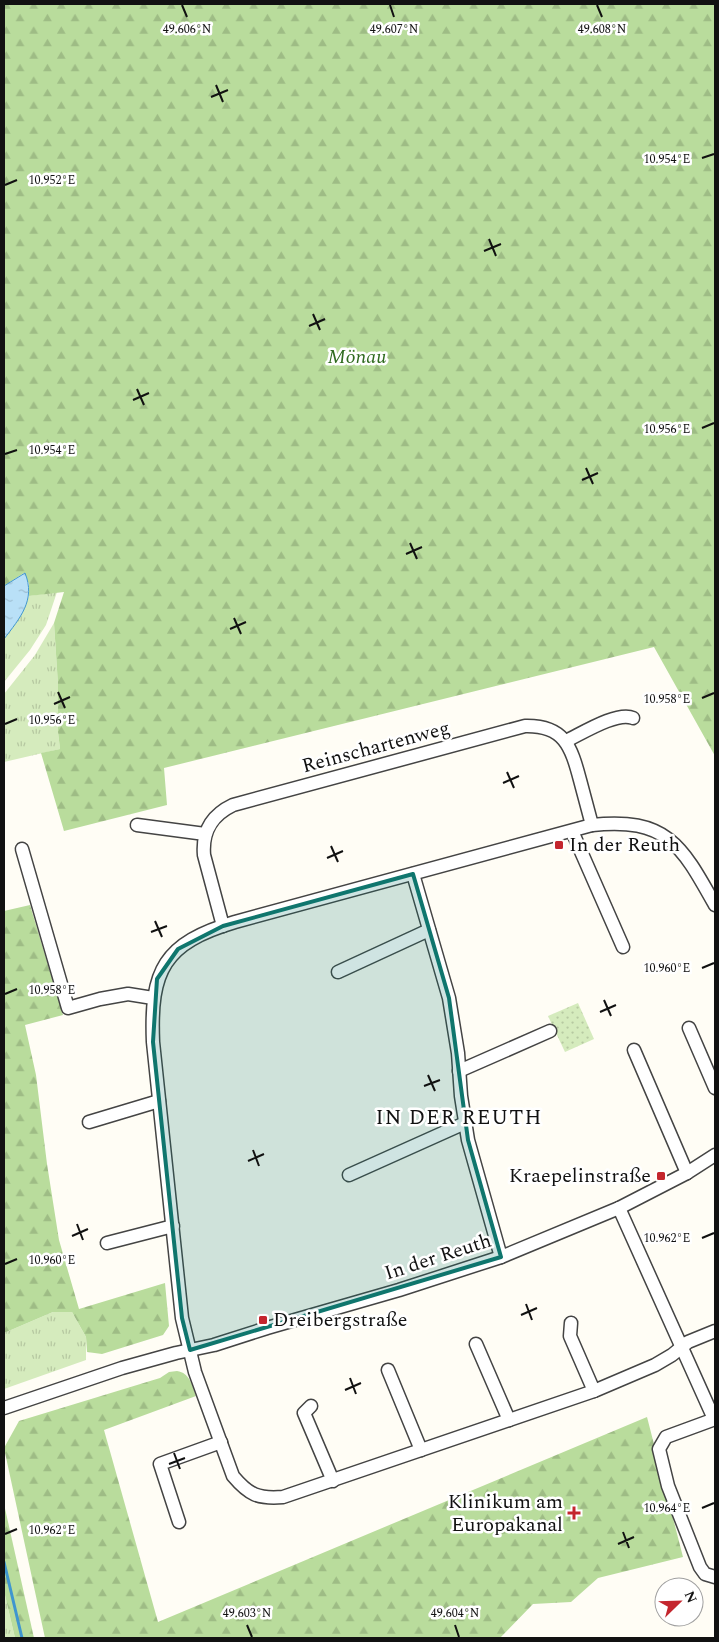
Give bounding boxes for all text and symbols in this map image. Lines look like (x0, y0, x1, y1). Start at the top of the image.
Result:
text: 49.606°N (163, 20, 211, 39)
text: 49.607°N (370, 20, 418, 39)
text: 49.608°N (578, 20, 626, 39)
text: 10.954°E (644, 150, 690, 169)
text: 10.952°E (29, 171, 75, 190)
park label: Mönau (328, 342, 387, 372)
text: 10.956°E (644, 420, 690, 439)
text: 10.954°E (29, 441, 75, 460)
text: 10.958°E (644, 690, 690, 709)
text: 10.956°E (29, 711, 75, 730)
street label: Reinschartenweg (299, 713, 453, 781)
place label: In der Reuth (569, 830, 680, 860)
marker: In der Reuth (553, 839, 565, 851)
text: 10.960°E (644, 959, 690, 978)
text: 10.958°E (29, 981, 75, 1000)
district label: IN DER REUTH (375, 1102, 543, 1134)
place label: Kraepelinstraße (509, 1161, 651, 1191)
marker: Kraepelinstraße (655, 1170, 667, 1182)
street label: In der Reuth (381, 1226, 495, 1288)
text: 10.962°E (644, 1229, 690, 1248)
text: 10.960°E (29, 1251, 75, 1270)
place label: Dreibergstraße (273, 1305, 407, 1335)
marker: Dreibergstraße (257, 1314, 269, 1326)
place label: Klinikum am Europakanal (448, 1487, 563, 1540)
text: 10.964°E (644, 1499, 690, 1518)
marker: Klinikum am Europakanal (567, 1506, 581, 1520)
text: 10.962°E (29, 1521, 75, 1540)
north arrow (654, 1577, 704, 1627)
text: N (679, 1588, 702, 1606)
text: 49.603°N (223, 1604, 271, 1623)
text: 49.604°N (431, 1604, 479, 1623)

